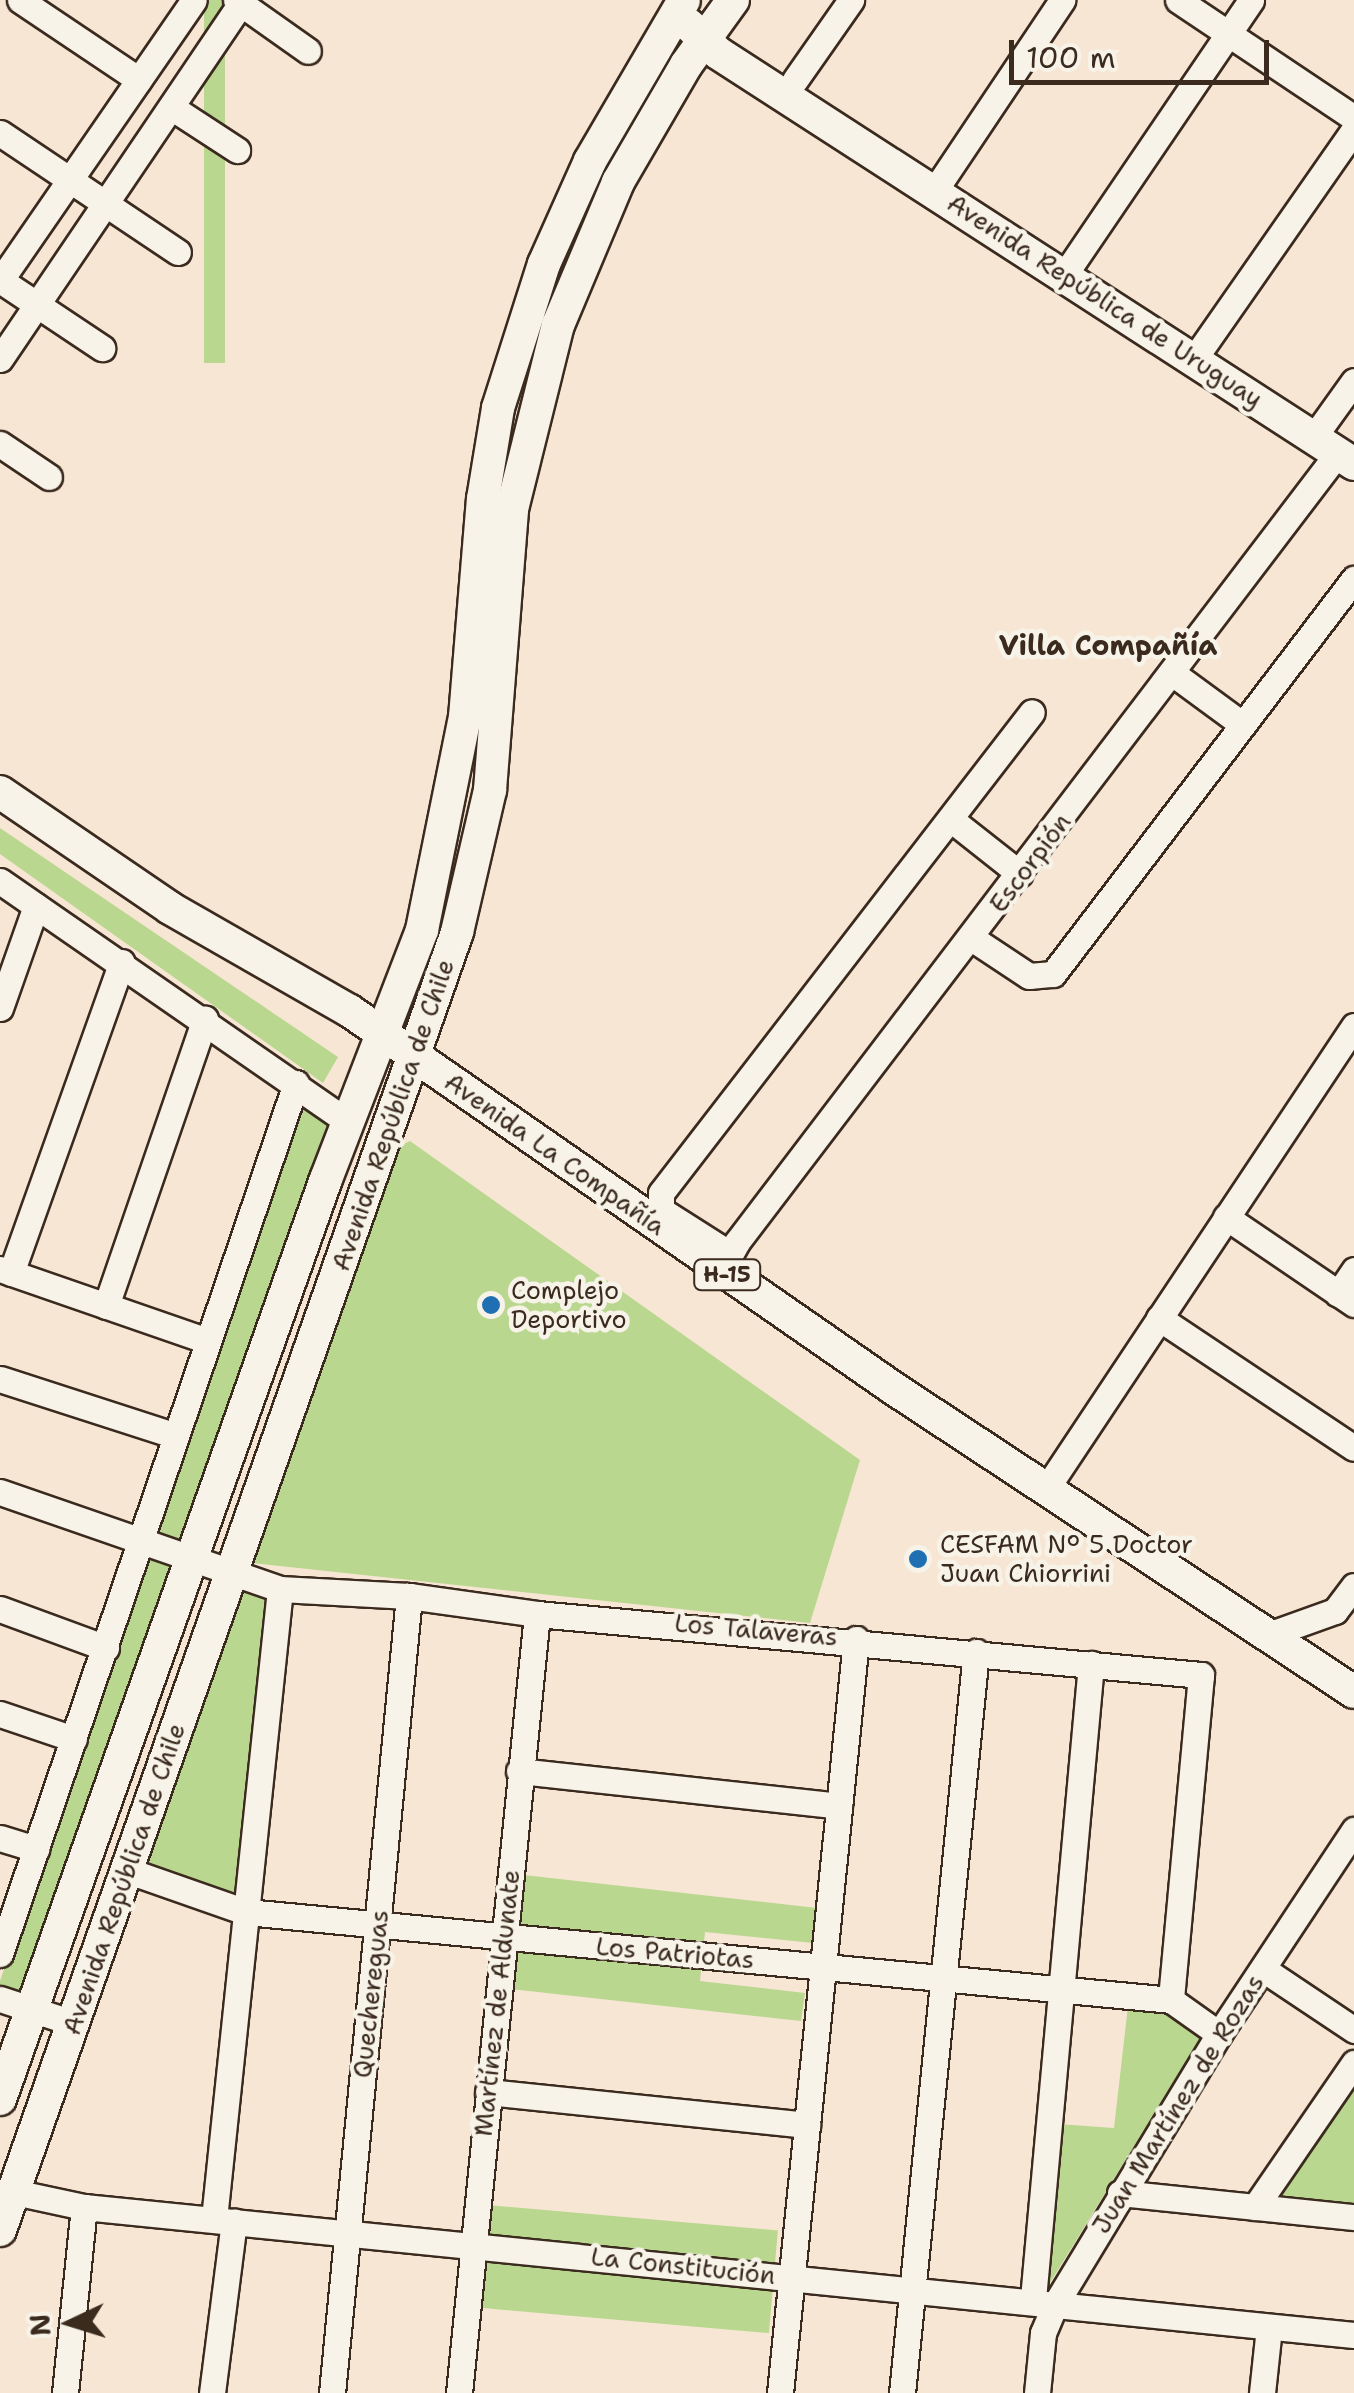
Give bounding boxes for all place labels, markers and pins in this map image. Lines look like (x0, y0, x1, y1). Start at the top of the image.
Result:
place label: Complejo Deportivo (511, 1276, 627, 1335)
marker: Complejo Deportivo (480, 1294, 502, 1316)
place label: CESFAM N° 5 Doctor Juan Chiorrini (940, 1530, 1193, 1589)
marker: CESFAM N° 5 Doctor Juan Chiorrini (905, 1546, 931, 1572)

